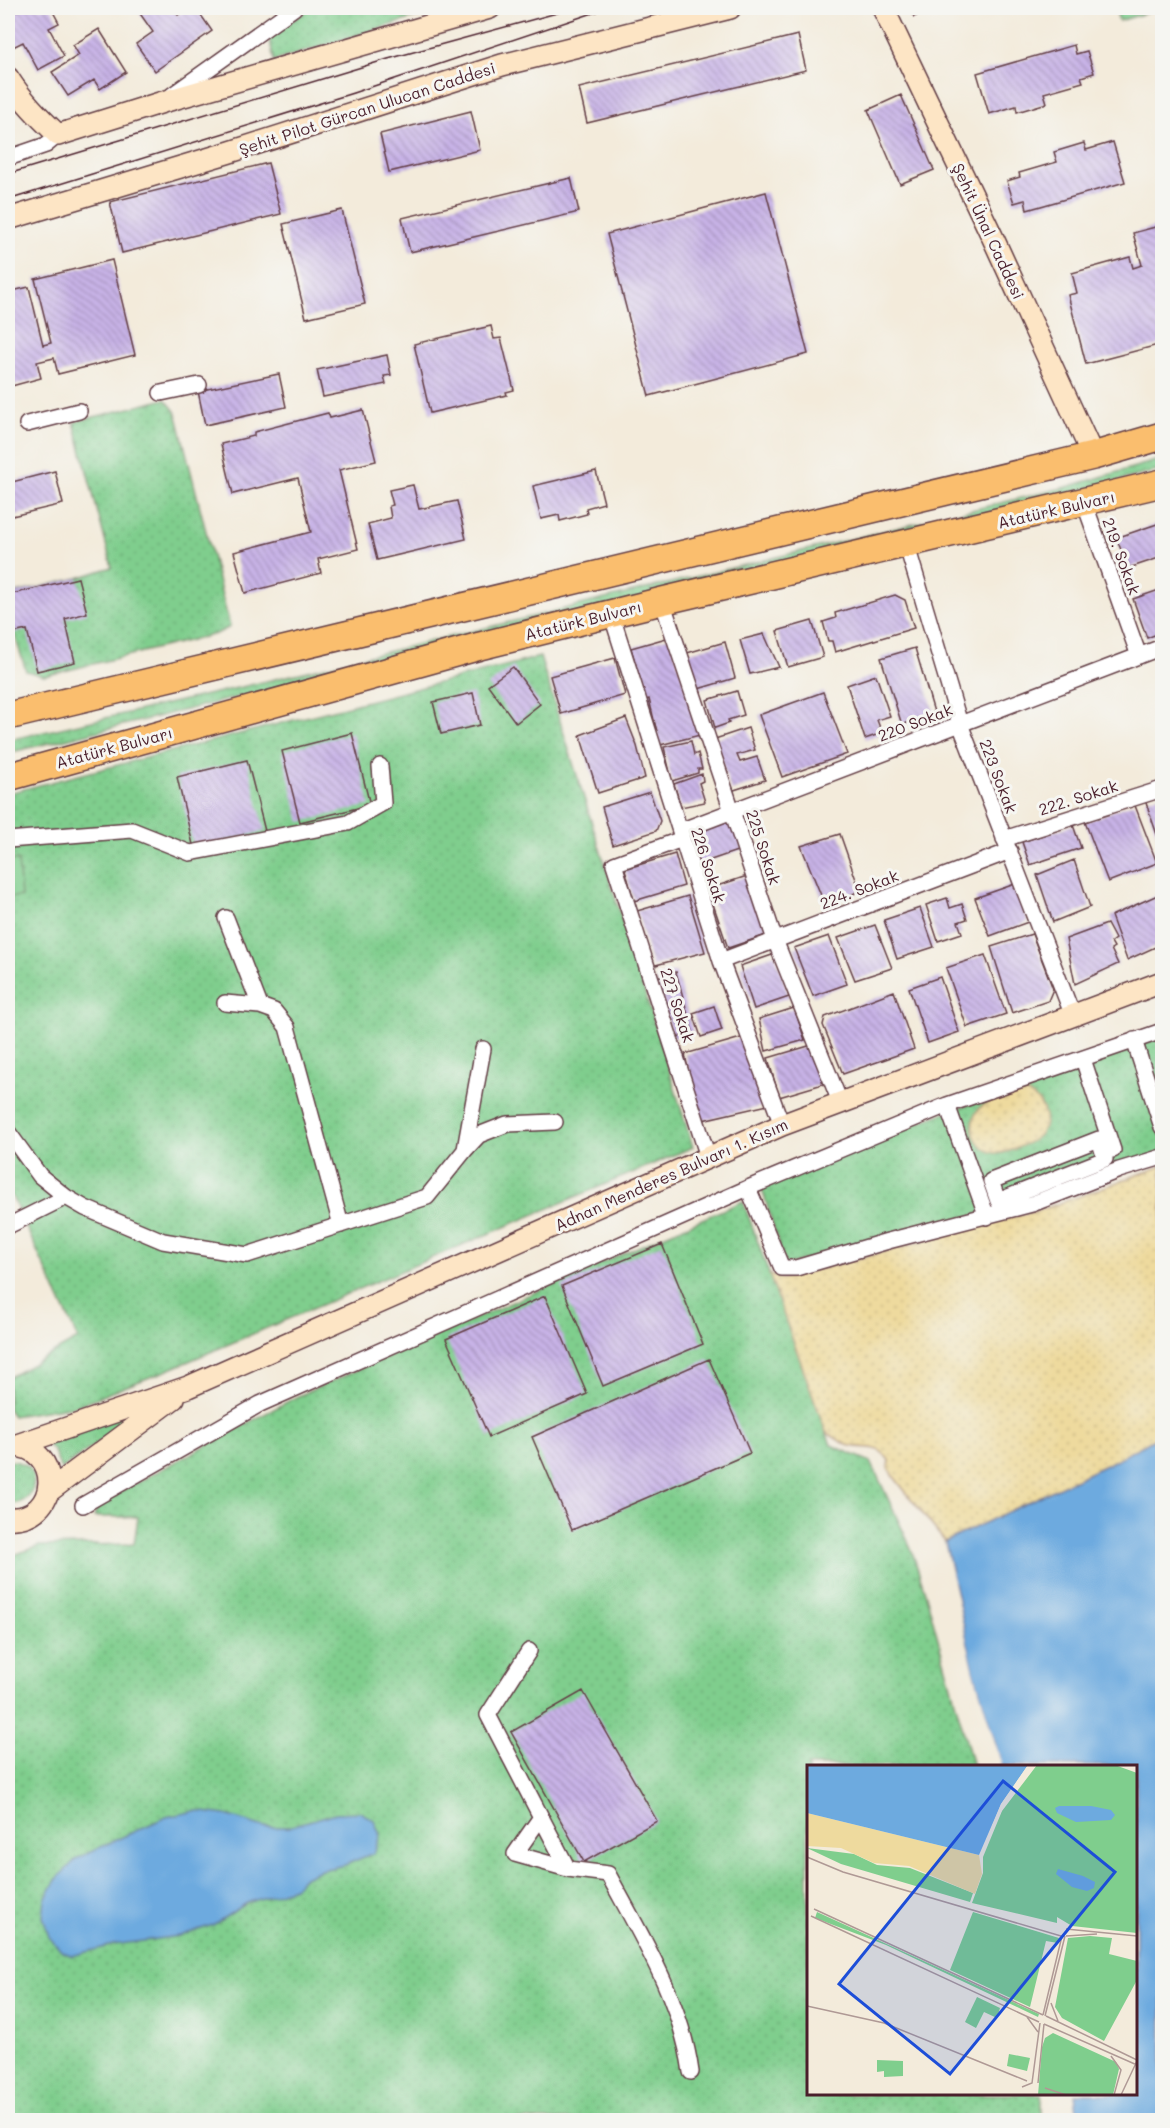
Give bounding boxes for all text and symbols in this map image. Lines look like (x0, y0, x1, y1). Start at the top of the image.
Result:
street label: Şehit Pilot Gürcan Ulucan Caddesi (236, 57, 498, 159)
street label: Şehit Ünal Caddesi (948, 160, 1030, 302)
street label: Atatürk Bulvarı (995, 485, 1117, 533)
street label: 219. Sokak (1098, 514, 1146, 598)
street label: Atatürk Bulvarı (522, 595, 644, 645)
street label: 220 Sokak (875, 698, 955, 746)
street label: Atatürk Bulvarı (53, 721, 175, 773)
street label: 223 Sokak (975, 736, 1023, 816)
street label: 222. Sokak (1036, 774, 1120, 820)
street label: 225 Sokak (742, 807, 786, 887)
street label: 226 Sokak (687, 825, 731, 905)
street label: 224. Sokak (817, 864, 901, 914)
street label: 227 Sokak (656, 965, 700, 1045)
street label: Adnan Menderes Bulvarı 1. Kısım (551, 1113, 791, 1235)
inset map (807, 1765, 1137, 2095)

